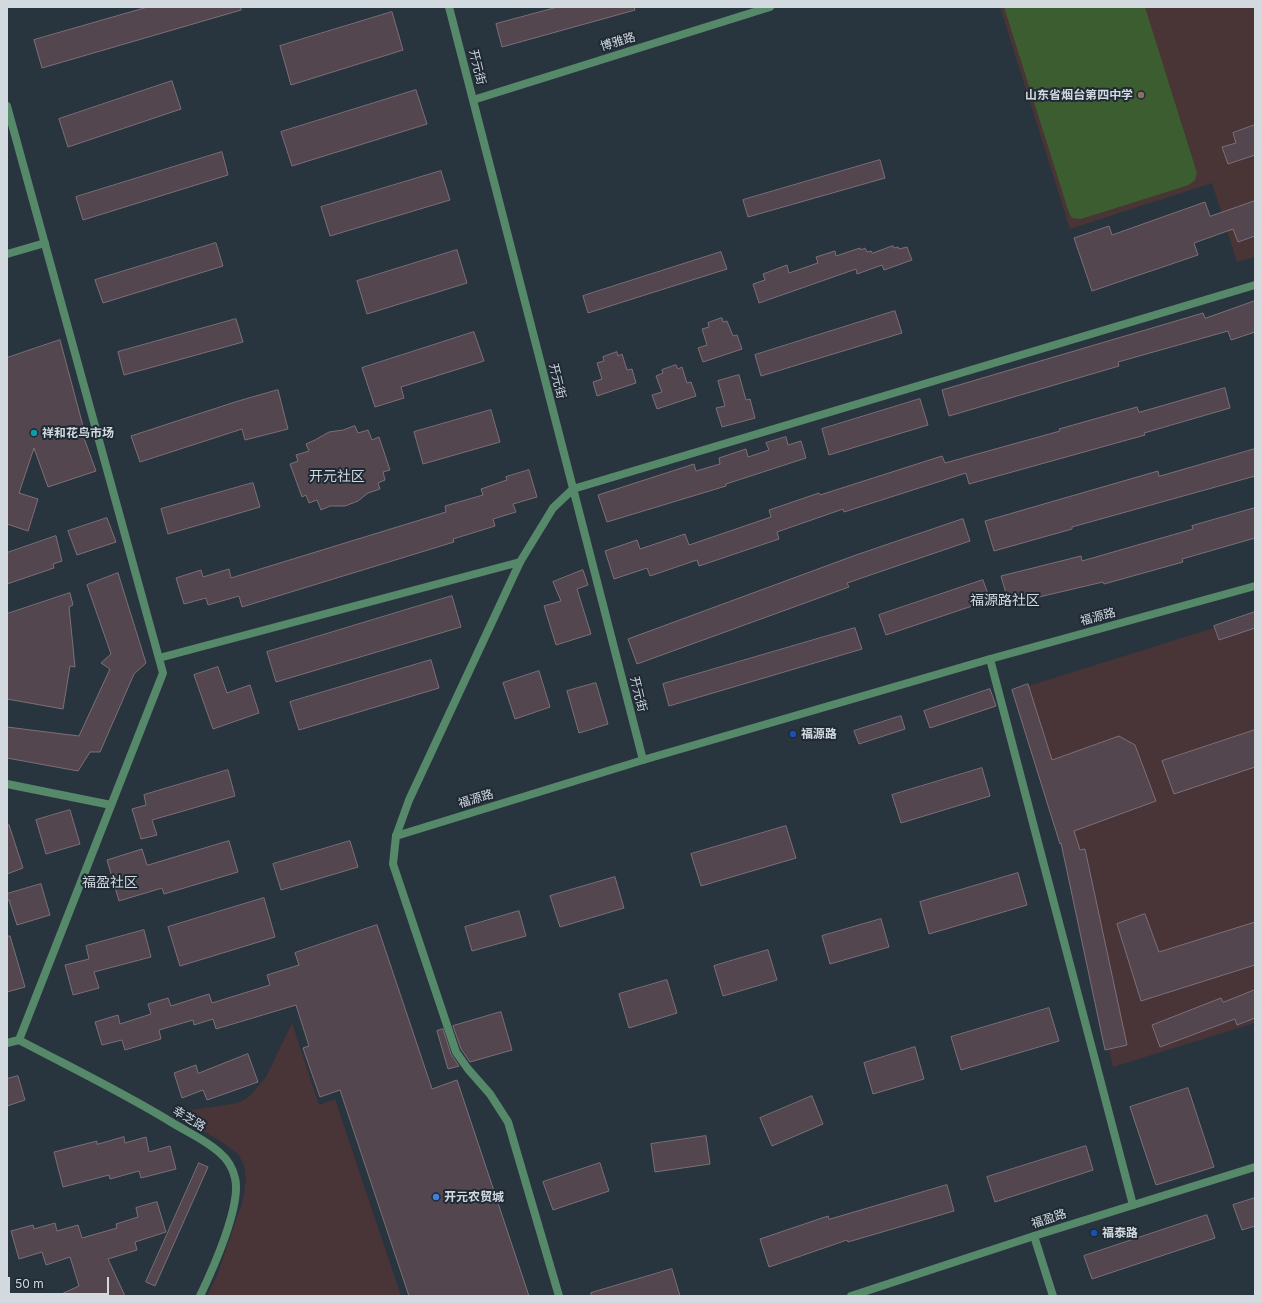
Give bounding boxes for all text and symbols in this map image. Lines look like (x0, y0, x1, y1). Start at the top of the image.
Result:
street label: 博雅路 (599, 30, 637, 54)
street label: 开元街 (466, 48, 488, 86)
place label: 山东省烟台第四中学 (1025, 88, 1133, 102)
marker: 山东省烟台第四中学 (1136, 90, 1146, 100)
street label: 开元街 (546, 362, 568, 400)
place label: 祥和花鸟市场 (42, 426, 114, 440)
marker: 祥和花鸟市场 (29, 428, 39, 438)
district label: 开元社区 (309, 469, 365, 485)
district label: 福源路社区 (970, 593, 1040, 609)
street label: 福源路 (1079, 605, 1117, 629)
street label: 开元街 (627, 675, 649, 713)
place label: 福源路 (801, 727, 837, 741)
marker: 福源路 (788, 729, 798, 739)
street label: 福源路 (457, 787, 495, 811)
district label: 福盈社区 (82, 875, 138, 891)
street label: 幸芝路 (170, 1104, 208, 1134)
place label: 开元农贸城 (444, 1190, 504, 1204)
marker: 开元农贸城 (431, 1192, 441, 1202)
street label: 福盈路 (1030, 1207, 1068, 1231)
place label: 福泰路 (1102, 1226, 1138, 1240)
marker: 福泰路 (1089, 1228, 1099, 1238)
scale bar (10, 1269, 111, 1295)
text: 50 m (15, 1276, 44, 1291)

